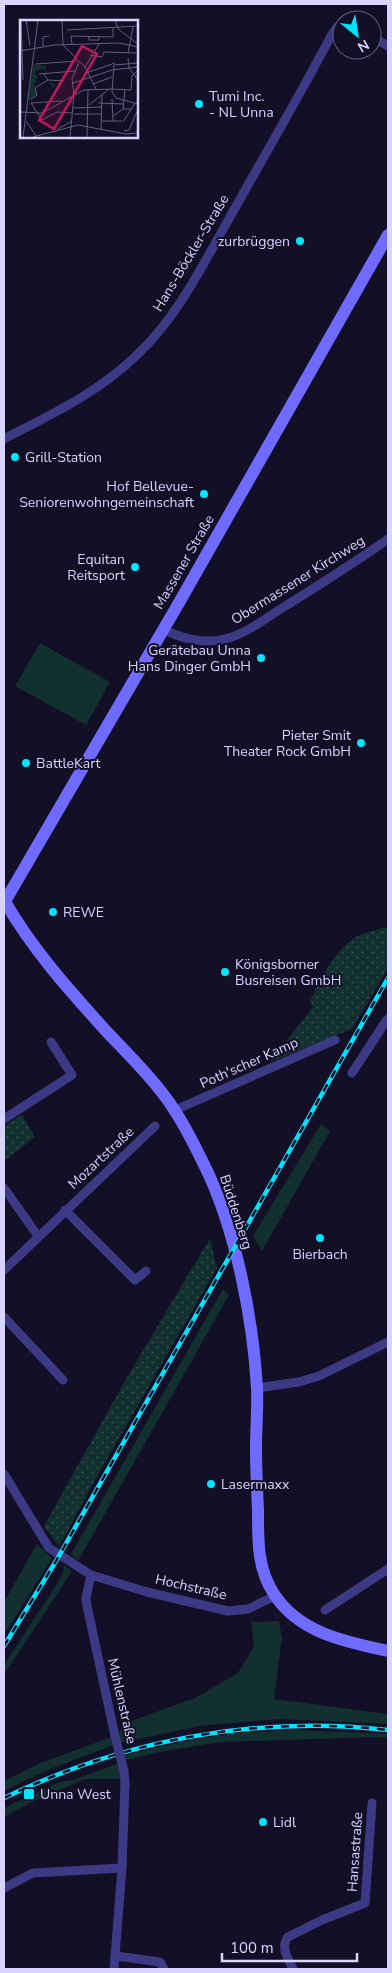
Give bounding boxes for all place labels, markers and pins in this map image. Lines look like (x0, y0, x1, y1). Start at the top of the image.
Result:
place label: Tumi Inc. - NL Unna (209, 87, 274, 122)
marker: Tumi Inc. - NL Unna (193, 98, 205, 110)
place label: zurbrüggen (218, 232, 290, 251)
marker: zurbrüggen (294, 235, 306, 247)
place label: Grill-Station (25, 448, 102, 467)
marker: Grill-Station (9, 451, 21, 463)
place label: Hof Bellevue- Seniorenwohngemeinschaft (19, 477, 194, 512)
marker: Hof Bellevue- Seniorenwohngemeinschaft (198, 488, 210, 500)
place label: Equitan Reitsport (67, 550, 125, 585)
marker: Equitan Reitsport (129, 561, 141, 573)
place label: Gerätebau Unna Hans Dinger GmbH (128, 641, 251, 676)
marker: Gerätebau Unna Hans Dinger GmbH (255, 652, 267, 664)
place label: Pieter Smit Theater Rock GmbH (224, 726, 351, 761)
marker: Pieter Smit Theater Rock GmbH (355, 737, 367, 749)
place label: BattleKart (36, 754, 101, 773)
marker: BattleKart (20, 757, 32, 769)
place label: REWE (63, 903, 104, 922)
marker: REWE (47, 906, 59, 918)
place label: Königsborner Busreisen GmbH (235, 955, 341, 990)
marker: Königsborner Busreisen GmbH (219, 966, 231, 978)
marker: Bierbach (314, 1232, 326, 1244)
place label: Bierbach (292, 1245, 348, 1264)
place label: Lasermaxx (221, 1475, 290, 1494)
marker: Lasermaxx (205, 1478, 217, 1490)
place label: Unna West (40, 1785, 111, 1804)
marker: Unna West (22, 1787, 36, 1801)
place label: Lidl (273, 1813, 297, 1832)
marker: Lidl (257, 1816, 269, 1828)

